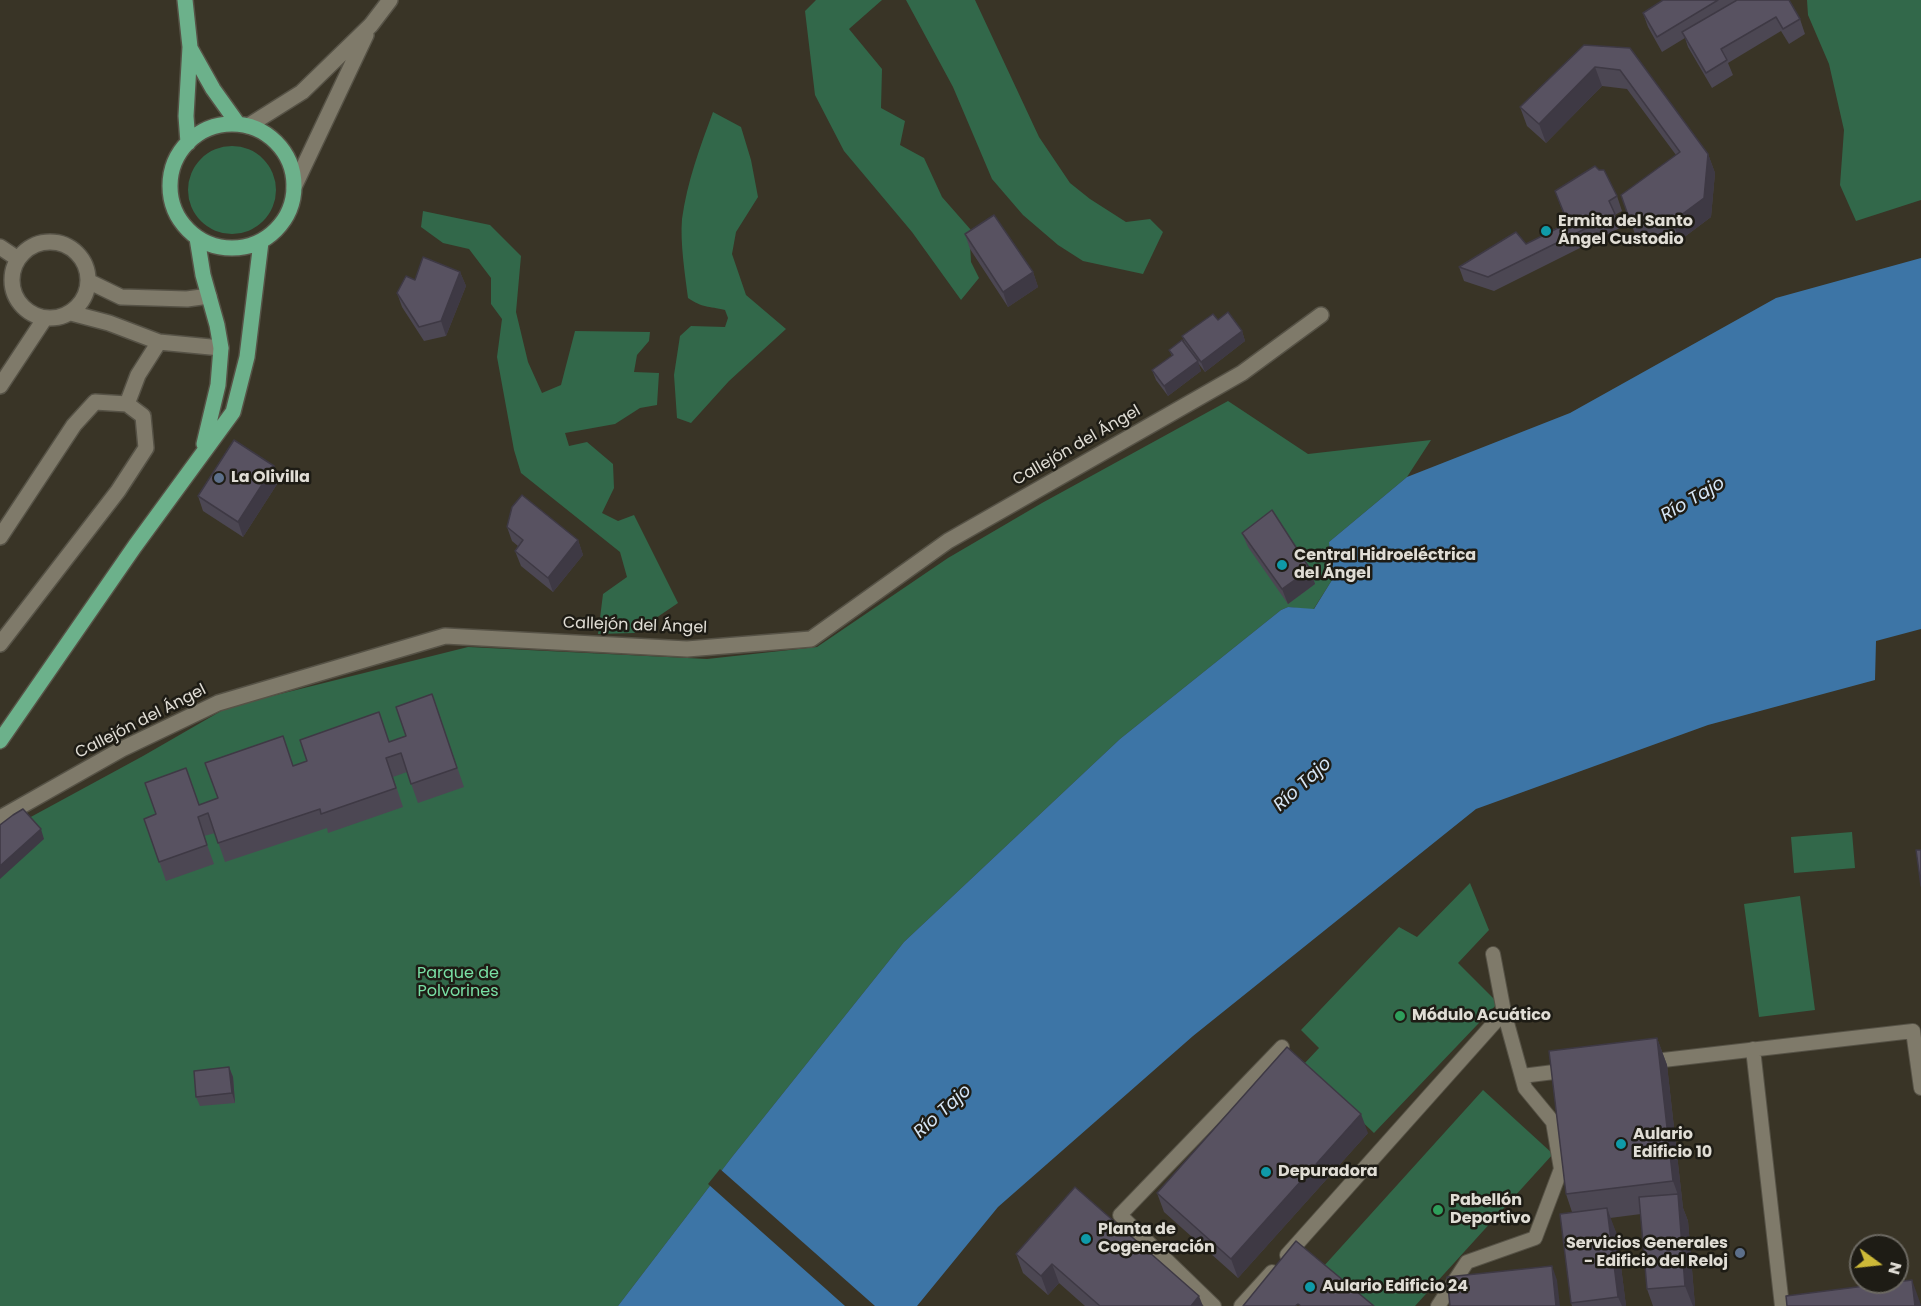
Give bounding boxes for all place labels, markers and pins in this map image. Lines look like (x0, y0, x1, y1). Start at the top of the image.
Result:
place label: Ermita del Santo Ángel Custodio (1558, 212, 1693, 250)
marker: Ermita del Santo Ángel Custodio (1539, 224, 1553, 238)
place label: La Olivilla (231, 468, 310, 488)
marker: La Olivilla (212, 471, 226, 485)
place label: Central Hidroeléctrica del Ángel (1294, 546, 1476, 584)
marker: Central Hidroeléctrica del Ángel (1275, 558, 1289, 572)
place label: Módulo Acuático (1412, 1006, 1551, 1026)
marker: Módulo Acuático (1393, 1009, 1407, 1023)
place label: Aulario Edificio 10 (1633, 1125, 1712, 1163)
marker: Aulario Edificio 10 (1614, 1137, 1628, 1151)
place label: Depuradora (1278, 1162, 1378, 1182)
marker: Depuradora (1259, 1165, 1273, 1179)
place label: Pabellón Deportivo (1450, 1191, 1531, 1229)
marker: Pabellón Deportivo (1431, 1203, 1445, 1217)
place label: Planta de Cogeneración (1098, 1220, 1215, 1258)
marker: Planta de Cogeneración (1079, 1232, 1093, 1246)
place label: Servicios Generales - Edificio del Reloj (1566, 1234, 1728, 1272)
marker: Servicios Generales - Edificio del Reloj (1733, 1246, 1747, 1260)
place label: Aulario Edificio 24 (1322, 1277, 1468, 1297)
marker: Aulario Edificio 24 (1303, 1280, 1317, 1294)

